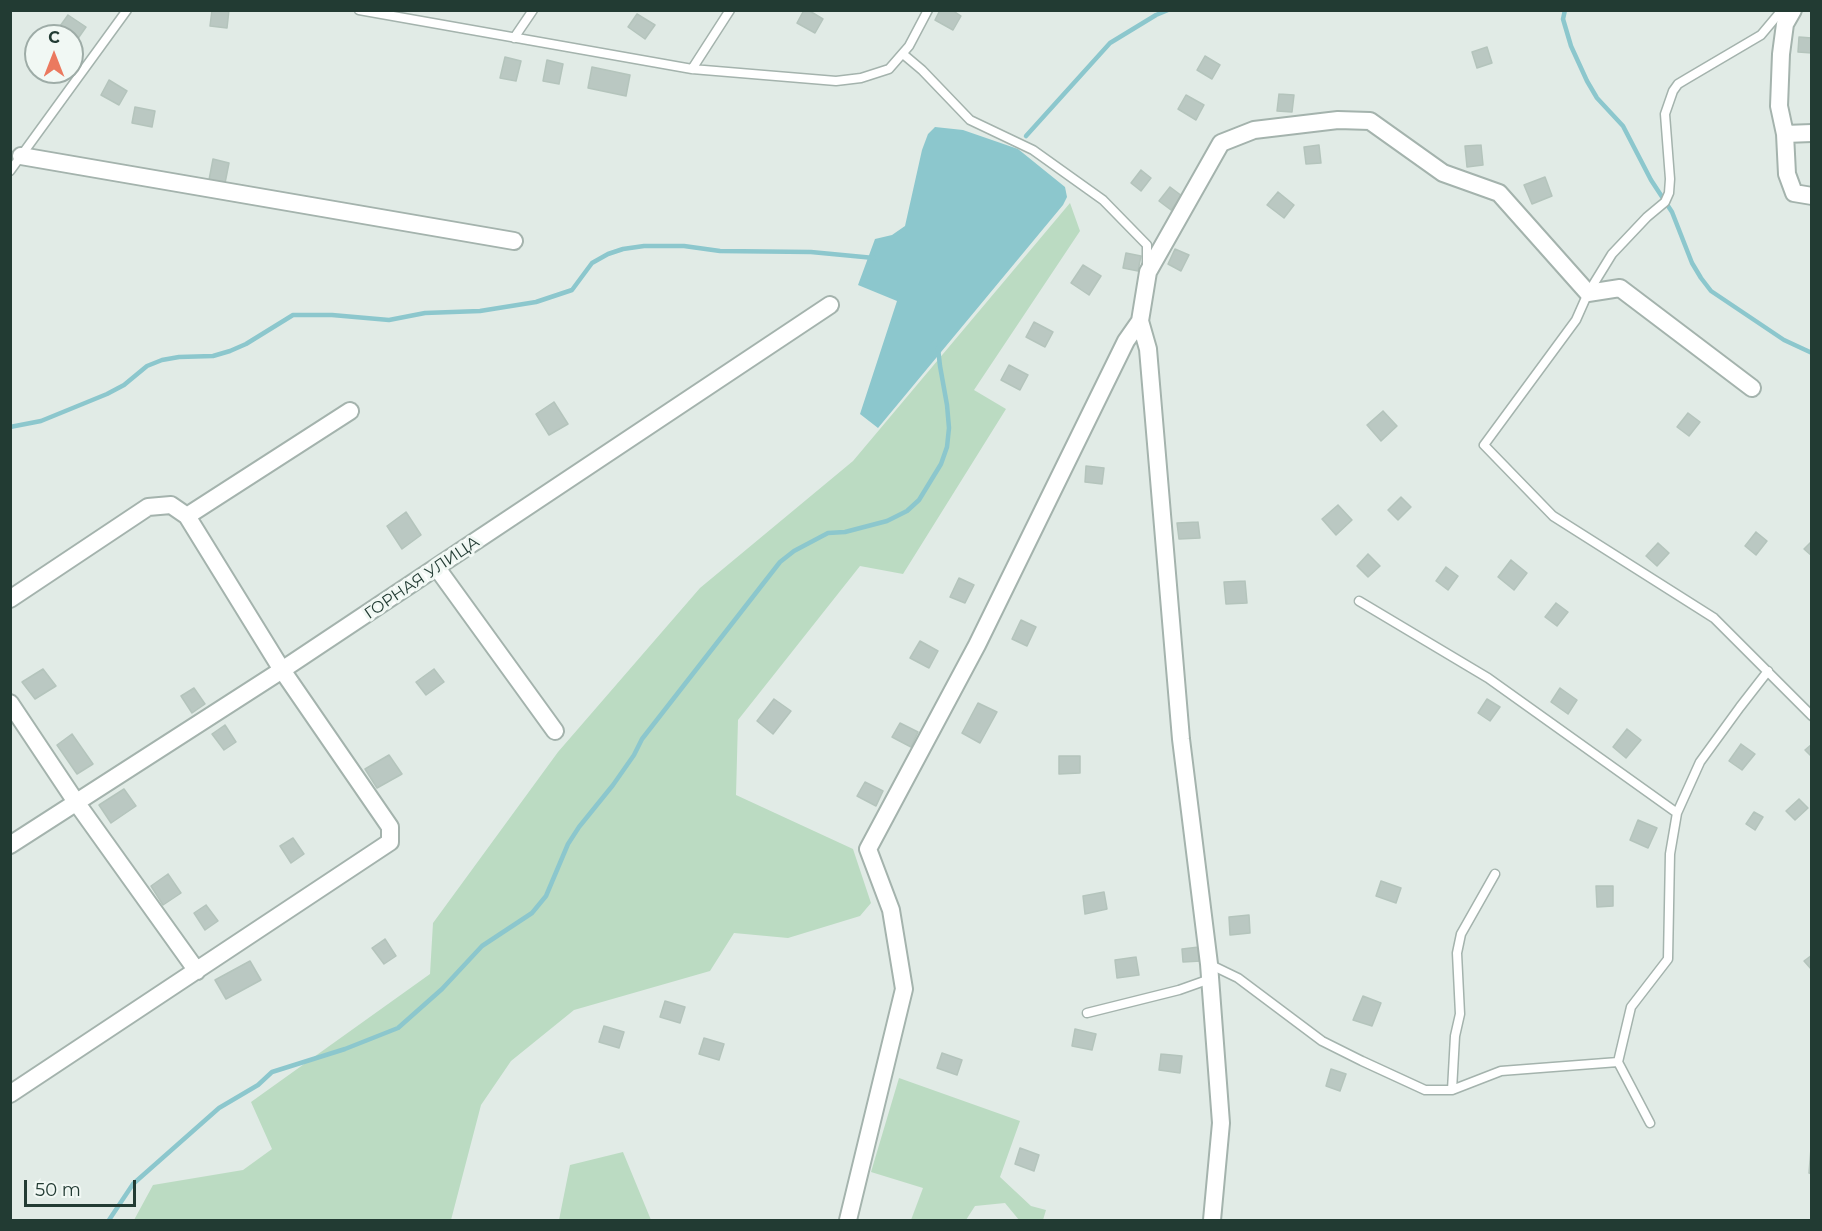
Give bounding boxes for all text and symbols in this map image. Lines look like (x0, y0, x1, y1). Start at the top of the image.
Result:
north arrow (24, 24, 84, 84)
text: С (48, 28, 60, 47)
street label: ГОРНАЯ УЛИЦА (361, 533, 483, 623)
scale bar (27, 1168, 140, 1206)
text: 50 m (35, 1179, 81, 1201)

